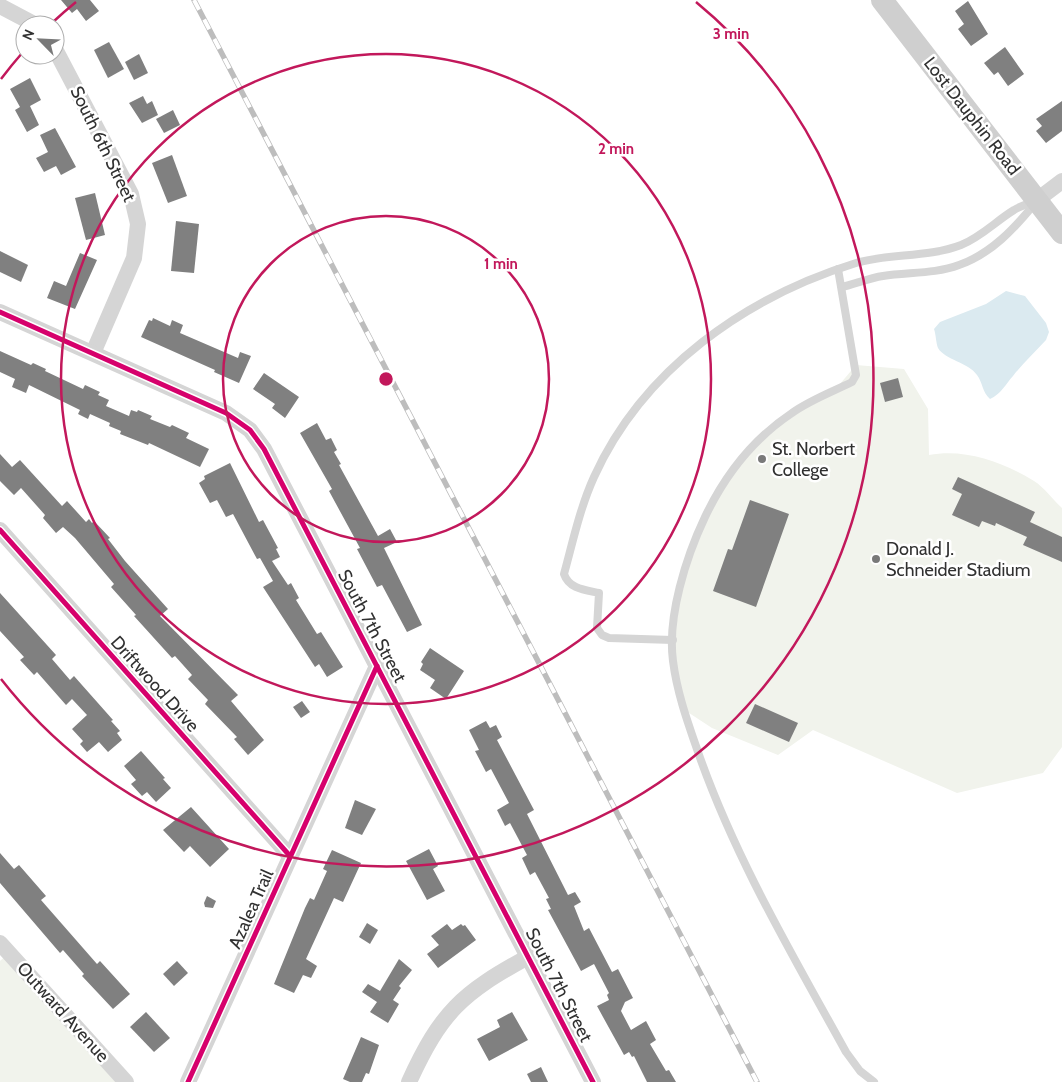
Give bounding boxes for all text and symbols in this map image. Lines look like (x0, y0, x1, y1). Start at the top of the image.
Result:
north arrow (15, 15, 65, 65)
text: 3 min (713, 25, 749, 43)
text: N (18, 27, 38, 43)
street label: Lost Dauphin Road (919, 52, 1025, 180)
street label: South 6th Street (65, 83, 141, 205)
text: 2 min (598, 140, 634, 158)
text: 1 min (484, 255, 518, 273)
centre of rings (377, 370, 395, 388)
place label: St. Norbert College (772, 438, 855, 481)
marker: St. Norbert College (756, 453, 768, 465)
place label: Donald J. Schneider Stadium (886, 538, 1030, 581)
marker: Donald J. Schneider Stadium (870, 553, 882, 565)
street label: South 7th Street (333, 566, 411, 686)
street label: Driftwood Drive (106, 631, 204, 737)
street label: Azalea Trail (224, 865, 279, 952)
street label: South 7th Street (521, 924, 597, 1046)
street label: Outward Avenue (12, 957, 114, 1067)

